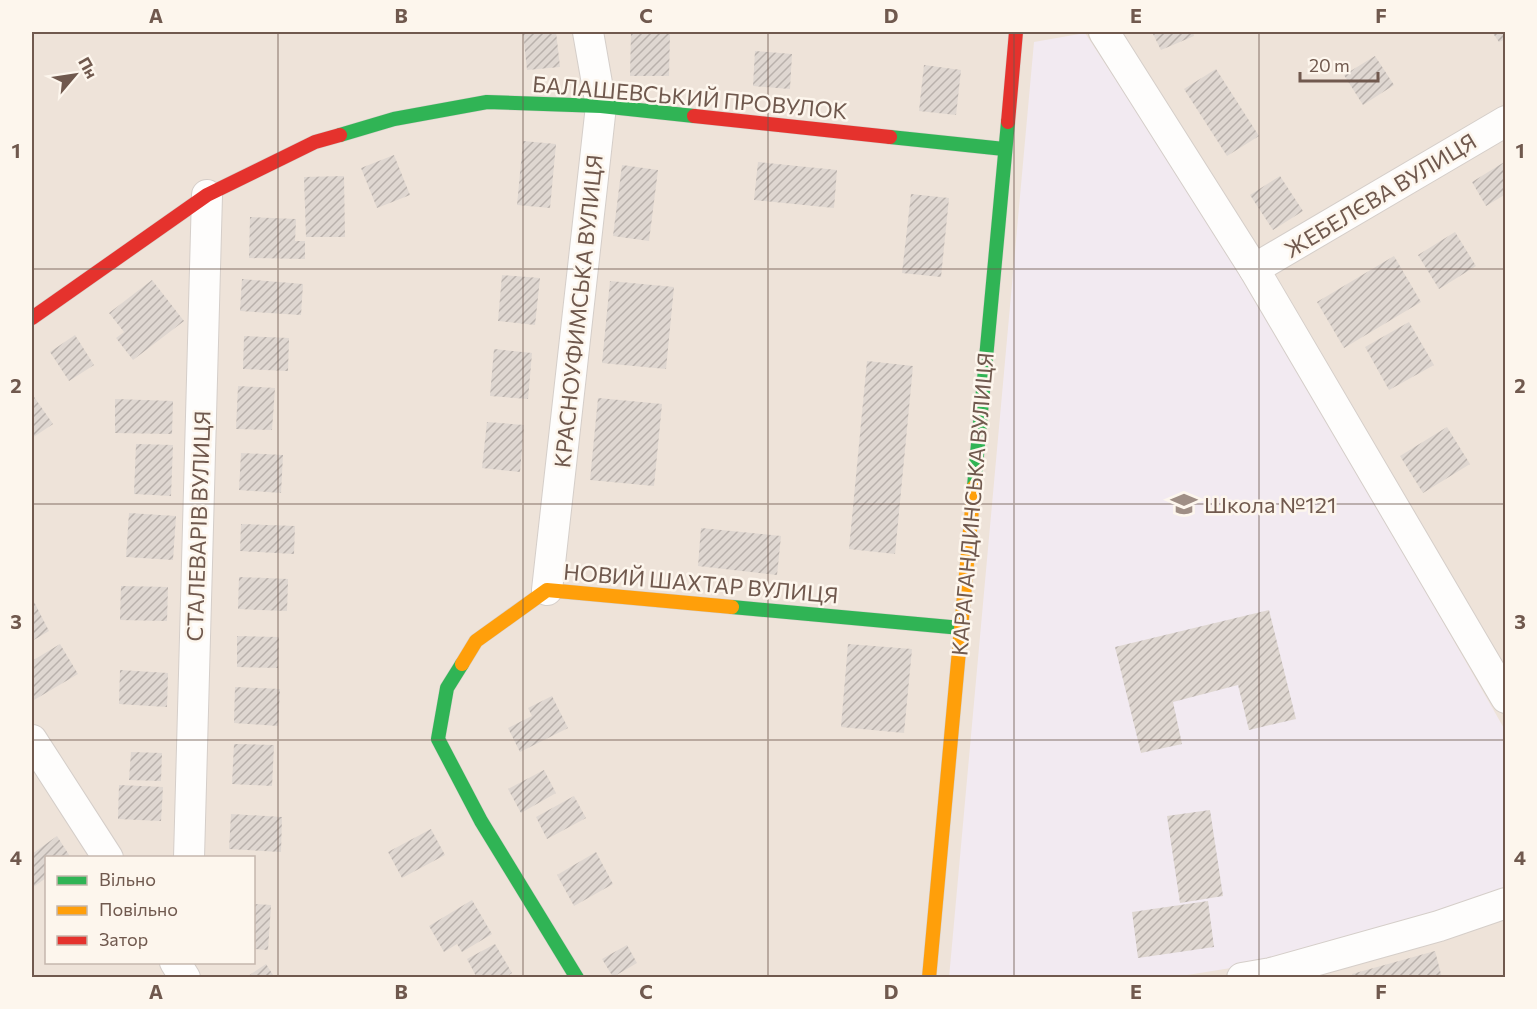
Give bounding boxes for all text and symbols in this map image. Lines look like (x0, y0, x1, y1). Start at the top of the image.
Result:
text: A (149, 3, 163, 27)
text: B (394, 3, 408, 27)
text: C (639, 3, 653, 27)
text: D (884, 3, 898, 27)
text: E (1130, 3, 1142, 27)
text: F (1375, 3, 1387, 27)
north arrow (45, 45, 105, 105)
scale bar (1300, 45, 1378, 83)
text: Пн (75, 54, 102, 81)
text: 20 m (1309, 54, 1350, 76)
street label: БАЛАШЕВСЬКИЙ ПРОВУЛОК (531, 70, 849, 124)
street label: ЖЕБЕЛЄВА ВУЛИЦЯ (1279, 127, 1481, 263)
text: 1 (11, 138, 21, 162)
text: 1 (1515, 138, 1525, 162)
street label: КРАСНОУФИМСЬКА ВУЛИЦЯ (548, 153, 608, 469)
street label: КАРАГАНДИНСЬКА ВУЛИЦЯ (945, 351, 999, 657)
text: 2 (10, 373, 22, 397)
text: 2 (1514, 373, 1526, 397)
street label: СТАЛЕВАРІВ ВУЛИЦЯ (180, 410, 216, 642)
school or university icon: Школа №121 (1169, 489, 1199, 519)
place label: Школа №121 (1204, 491, 1336, 518)
street label: НОВИЙ ШАХТАР ВУЛИЦЯ (562, 558, 840, 608)
text: 3 (10, 609, 22, 633)
text: 3 (1514, 609, 1526, 633)
text: 4 (10, 845, 22, 869)
text: 4 (1514, 845, 1526, 869)
legend (45, 856, 255, 964)
text: Вільно (99, 868, 156, 890)
text: Повільно (99, 898, 178, 920)
text: Затор (99, 928, 148, 950)
text: A (149, 979, 163, 1003)
text: B (394, 979, 408, 1003)
text: C (639, 979, 653, 1003)
text: D (884, 979, 898, 1003)
text: E (1130, 979, 1142, 1003)
text: F (1375, 979, 1387, 1003)

